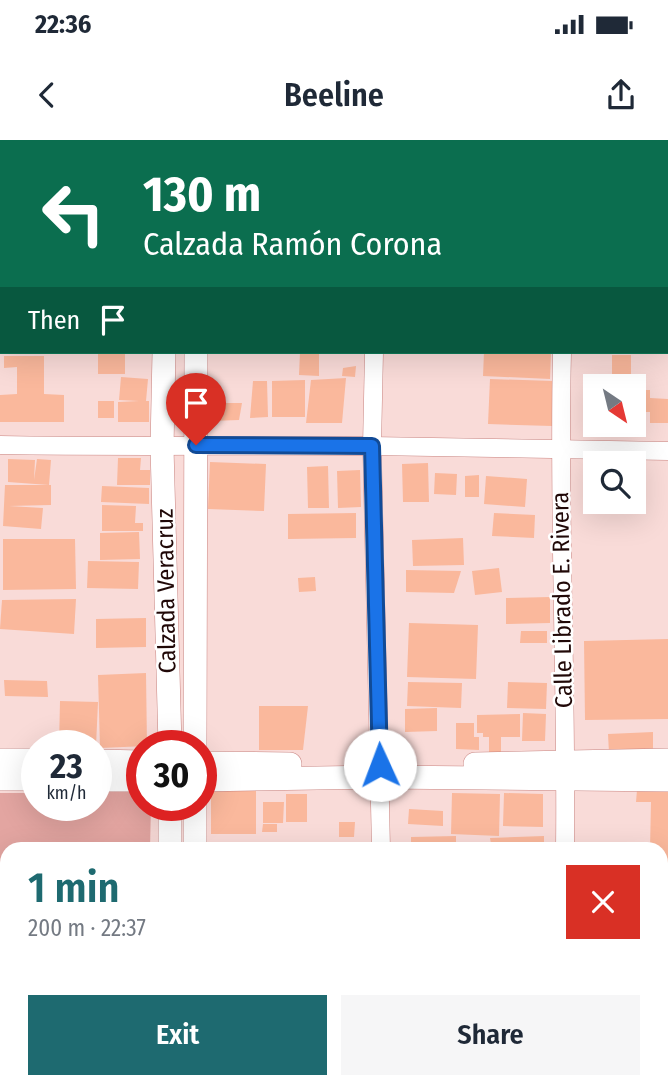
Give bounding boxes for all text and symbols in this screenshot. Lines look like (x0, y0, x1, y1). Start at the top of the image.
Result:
text: 22:36 (35, 9, 91, 40)
icon: back (28, 76, 66, 114)
text: Beeline (284, 76, 384, 114)
icon: share (602, 76, 640, 114)
text: 130 m (143, 165, 261, 224)
icon: left (28, 168, 119, 259)
text: Calzada Ramón Corona (143, 225, 442, 263)
icon: arrive (94, 301, 132, 339)
text: Then (28, 305, 80, 336)
pin (166, 373, 226, 445)
north arrow (583, 374, 646, 438)
map controls (583, 374, 646, 514)
icon: arrive (177, 384, 215, 422)
button: search (583, 451, 646, 514)
street label: Calle Librado E. Rivera (546, 492, 578, 708)
street label: Calzada Veracruz (151, 508, 181, 674)
position arrow (343, 728, 417, 802)
speed limit sign: 30 (126, 730, 217, 821)
text: 23 (50, 745, 83, 787)
text: km/h (46, 782, 87, 804)
text: 1 min (28, 863, 119, 913)
button: close (566, 865, 640, 939)
text: 200 m · 22:37 (28, 914, 146, 942)
button: Exit (28, 995, 327, 1075)
button: Share (341, 995, 640, 1075)

